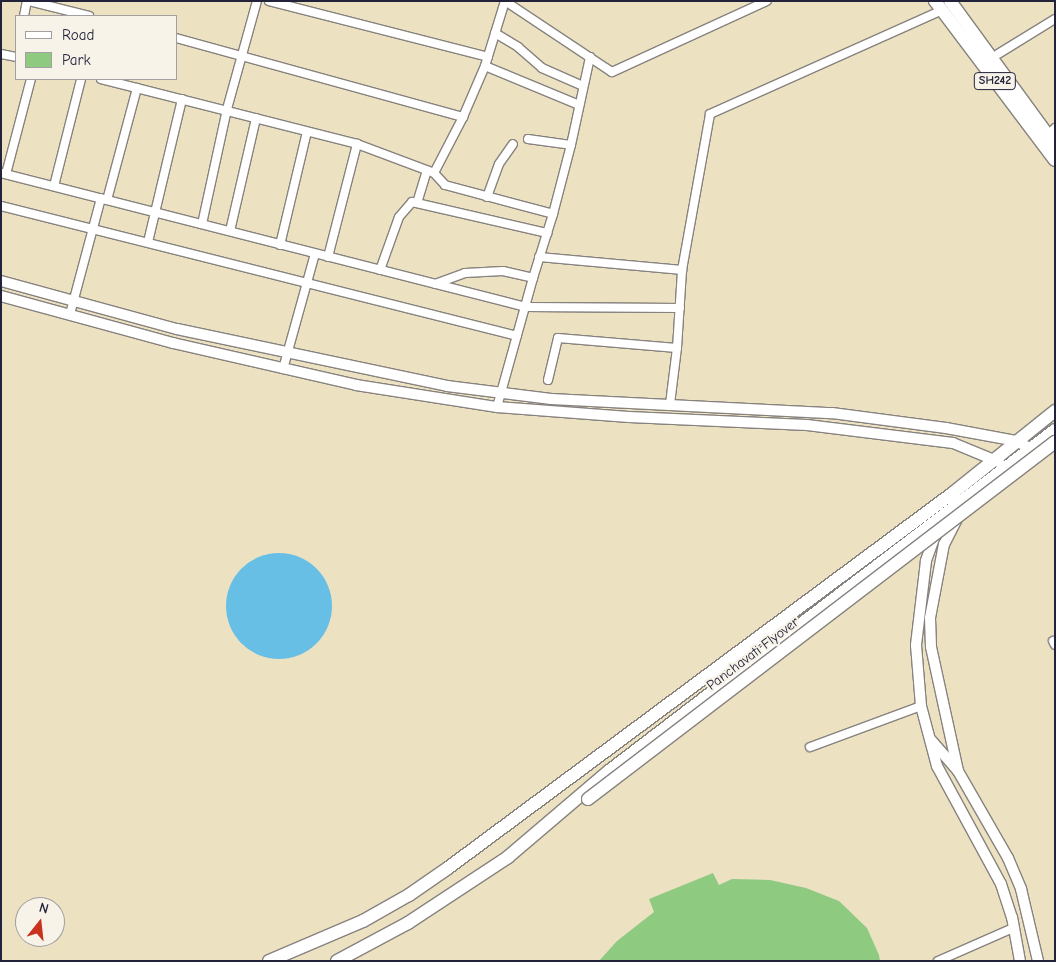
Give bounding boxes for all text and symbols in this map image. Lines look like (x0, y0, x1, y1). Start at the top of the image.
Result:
legend (15, 15, 178, 80)
text: Road (62, 26, 94, 44)
text: Park (62, 51, 91, 69)
road number: SH242 (974, 72, 1016, 90)
street label: Panchavati Flyover (704, 614, 802, 694)
north arrow (15, 897, 65, 947)
text: N (37, 899, 51, 917)

